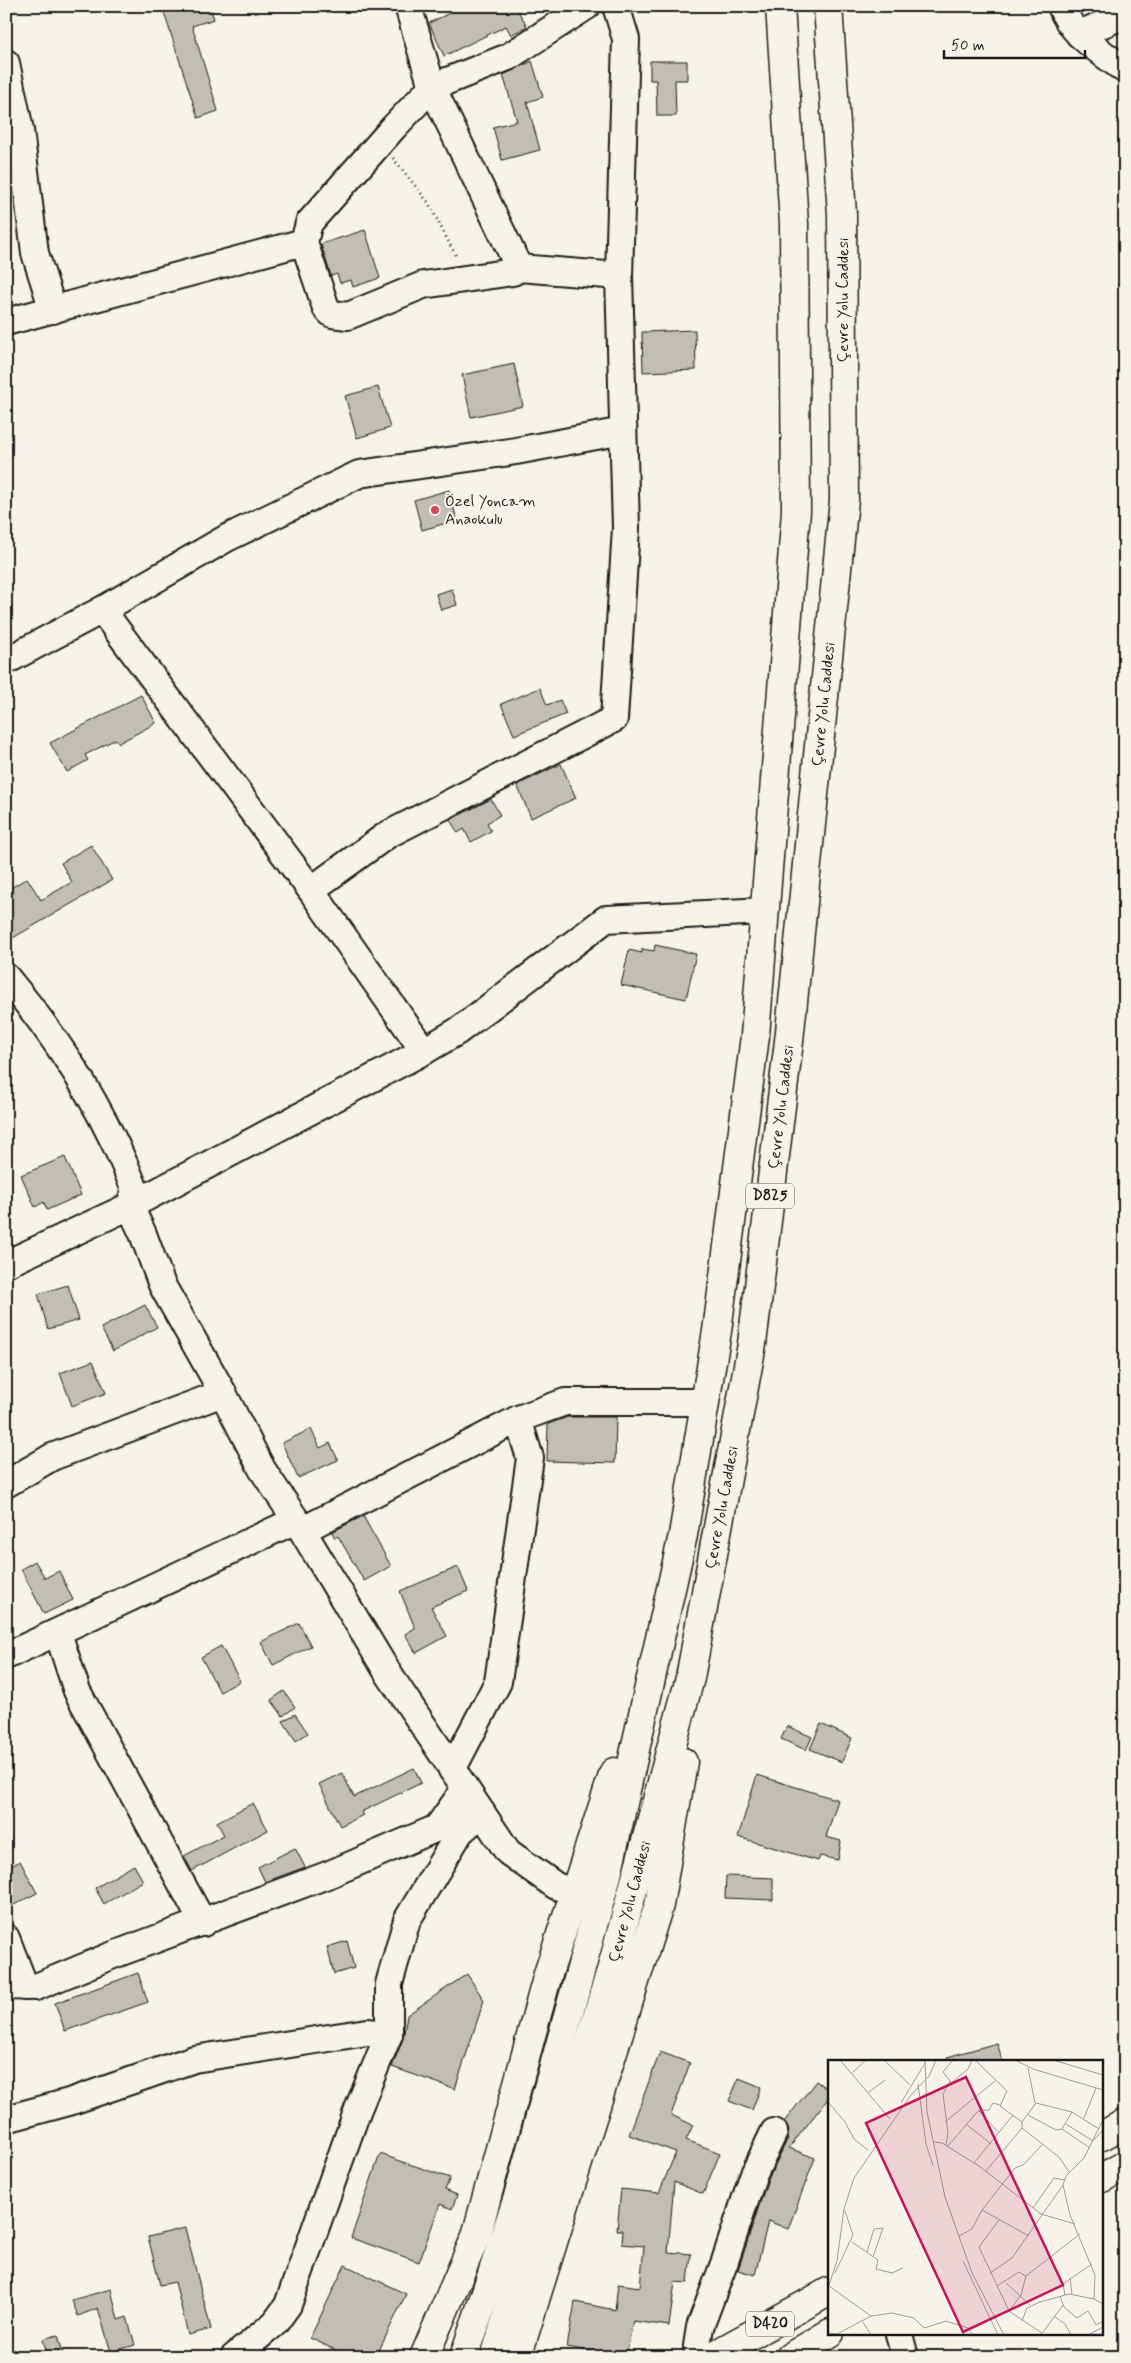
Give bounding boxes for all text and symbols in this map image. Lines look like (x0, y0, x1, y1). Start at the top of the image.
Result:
scale bar (944, 28, 1085, 60)
text: 50 m (951, 36, 985, 56)
street label: Çevre Yolu Caddesi (833, 237, 854, 362)
place label: Özel Yoncam Anaokulu (445, 491, 536, 530)
marker: Özel Yoncam Anaokulu (429, 504, 441, 516)
street label: Çevre Yolu Caddesi (806, 641, 840, 767)
street label: Çevre Yolu Caddesi (763, 1043, 799, 1170)
road number: D825 (746, 1184, 794, 1208)
street label: Çevre Yolu Caddesi (700, 1444, 743, 1571)
street label: Çevre Yolu Caddesi (603, 1838, 656, 1965)
inset map (828, 2060, 1104, 2336)
road number: D420 (746, 2312, 794, 2336)

